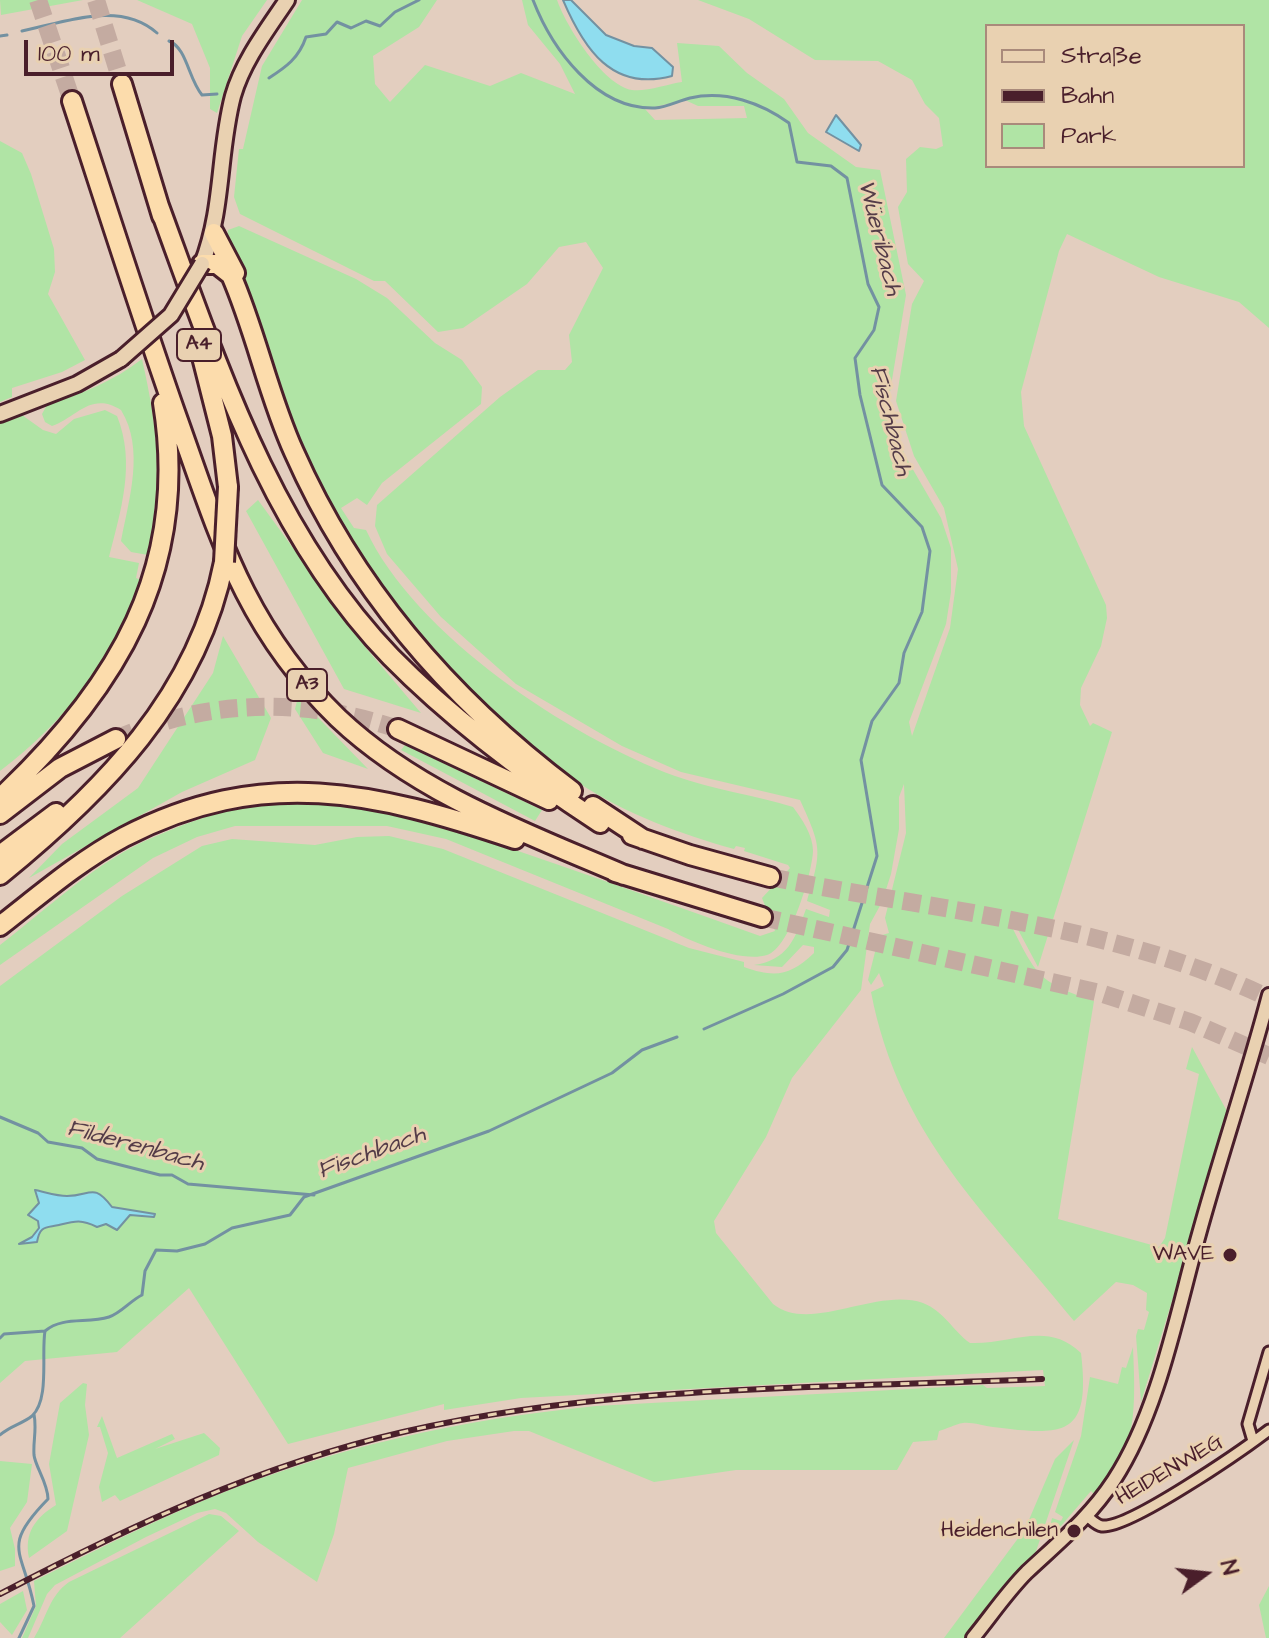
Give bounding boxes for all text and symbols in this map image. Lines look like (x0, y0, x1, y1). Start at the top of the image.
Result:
scale bar (28, 24, 178, 74)
legend (985, 24, 1245, 168)
text: 100 m (38, 37, 100, 71)
text: Straße (1061, 39, 1142, 73)
text: Bahn (1061, 79, 1114, 113)
text: Park (1061, 119, 1117, 153)
water label: Wüeribach (850, 178, 906, 298)
road number: A4 (177, 329, 221, 361)
water label: Fischbach (861, 363, 917, 479)
road number: A3 (287, 669, 327, 701)
water label: Filderenbach (64, 1115, 206, 1179)
water label: Fischbach (314, 1121, 430, 1187)
place label: WAVE (1152, 1242, 1214, 1268)
marker: WAVE (1221, 1246, 1239, 1264)
street label: HEIDENWEG (1112, 1430, 1228, 1512)
place label: Heidenchilen (941, 1518, 1058, 1544)
marker: Heidenchilen (1065, 1522, 1083, 1540)
north arrow (1165, 1534, 1245, 1614)
text: N (1212, 1557, 1245, 1578)

